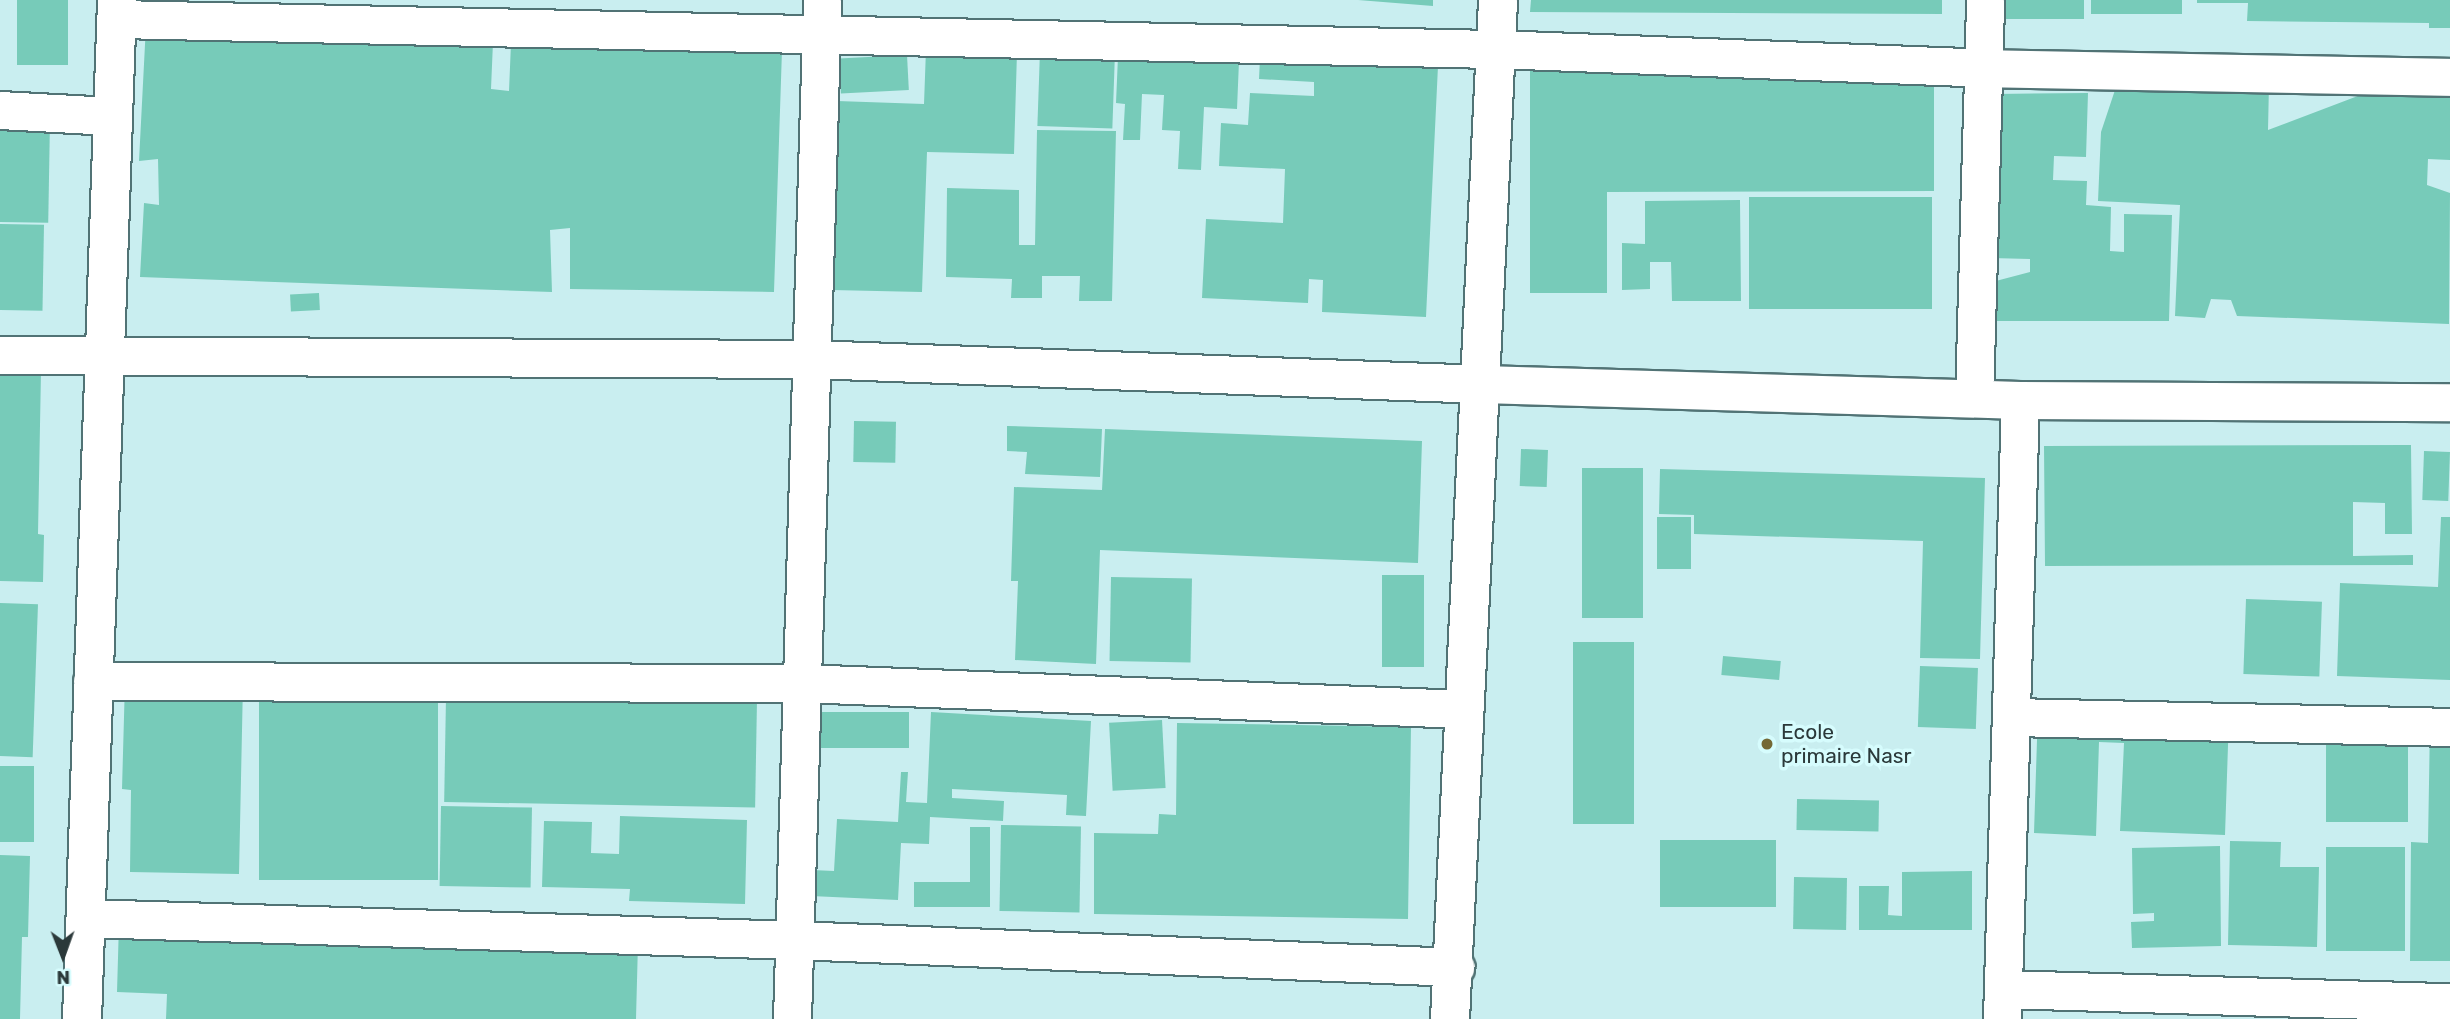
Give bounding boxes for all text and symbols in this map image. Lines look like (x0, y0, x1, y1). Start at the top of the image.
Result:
place label: Ecole primaire Nasr (1781, 719, 1911, 769)
marker: Ecole primaire Nasr (1759, 736, 1775, 752)
north arrow (28, 921, 98, 991)
text: N (56, 966, 70, 989)

